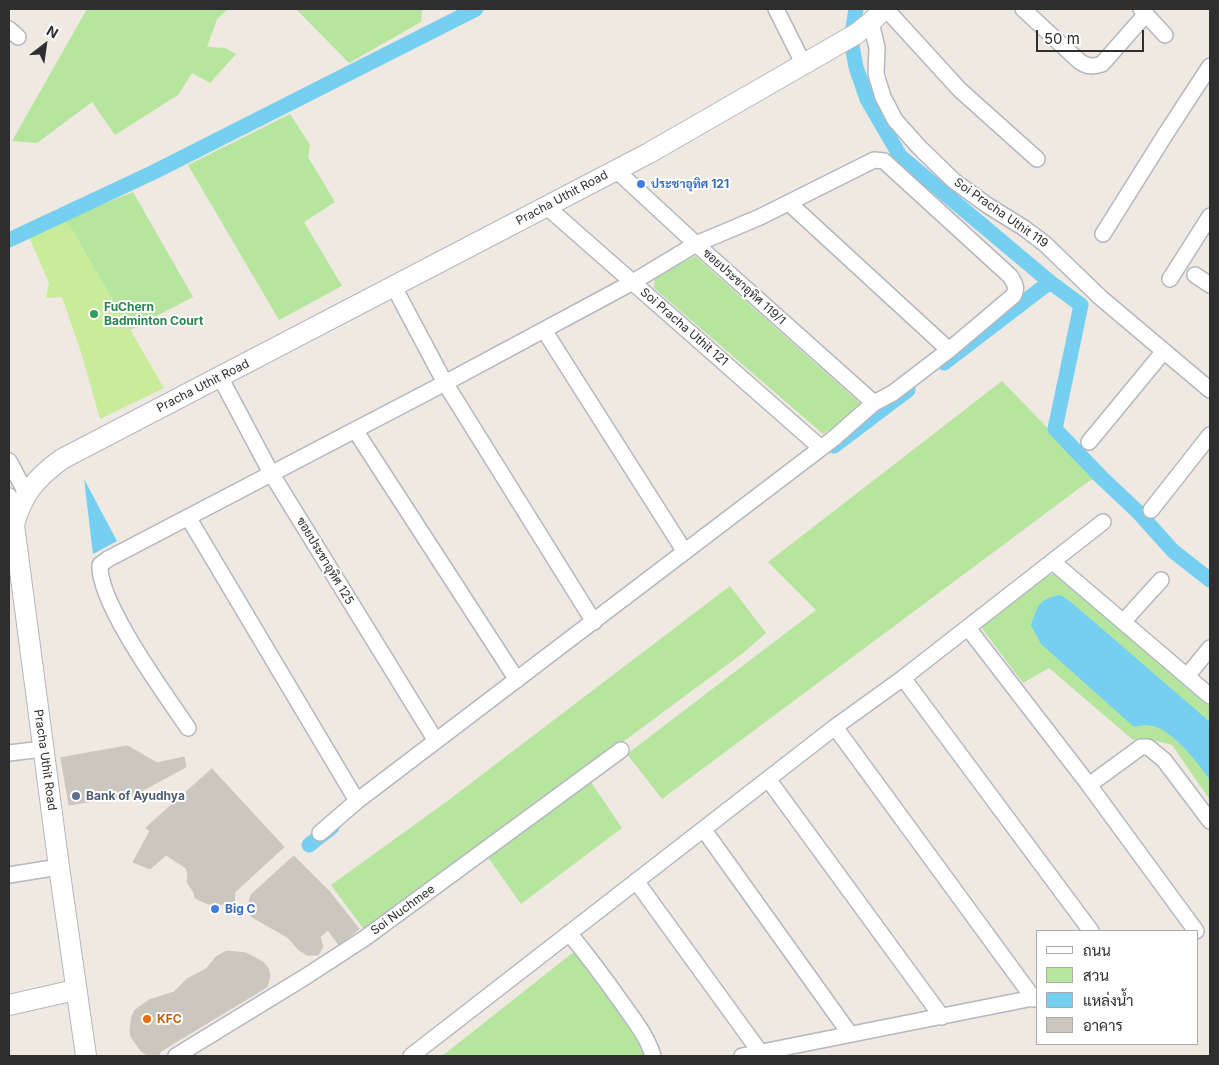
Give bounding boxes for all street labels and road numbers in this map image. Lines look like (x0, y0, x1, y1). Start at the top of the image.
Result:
street label: Pracha Uthit Road (514, 168, 610, 228)
street label: Soi Pracha Uthit 119 (951, 175, 1051, 251)
street label: ซอยประชาอุทิศ 119/1 (700, 246, 788, 328)
street label: Soi Pracha Uthit 121 (637, 285, 731, 369)
street label: Pracha Uthit Road (154, 356, 252, 416)
street label: ซอยประชาอุทิศ 125 (293, 515, 357, 607)
street label: Pracha Uthit Road (31, 708, 59, 812)
street label: Soi Nuchmee (368, 882, 438, 938)

